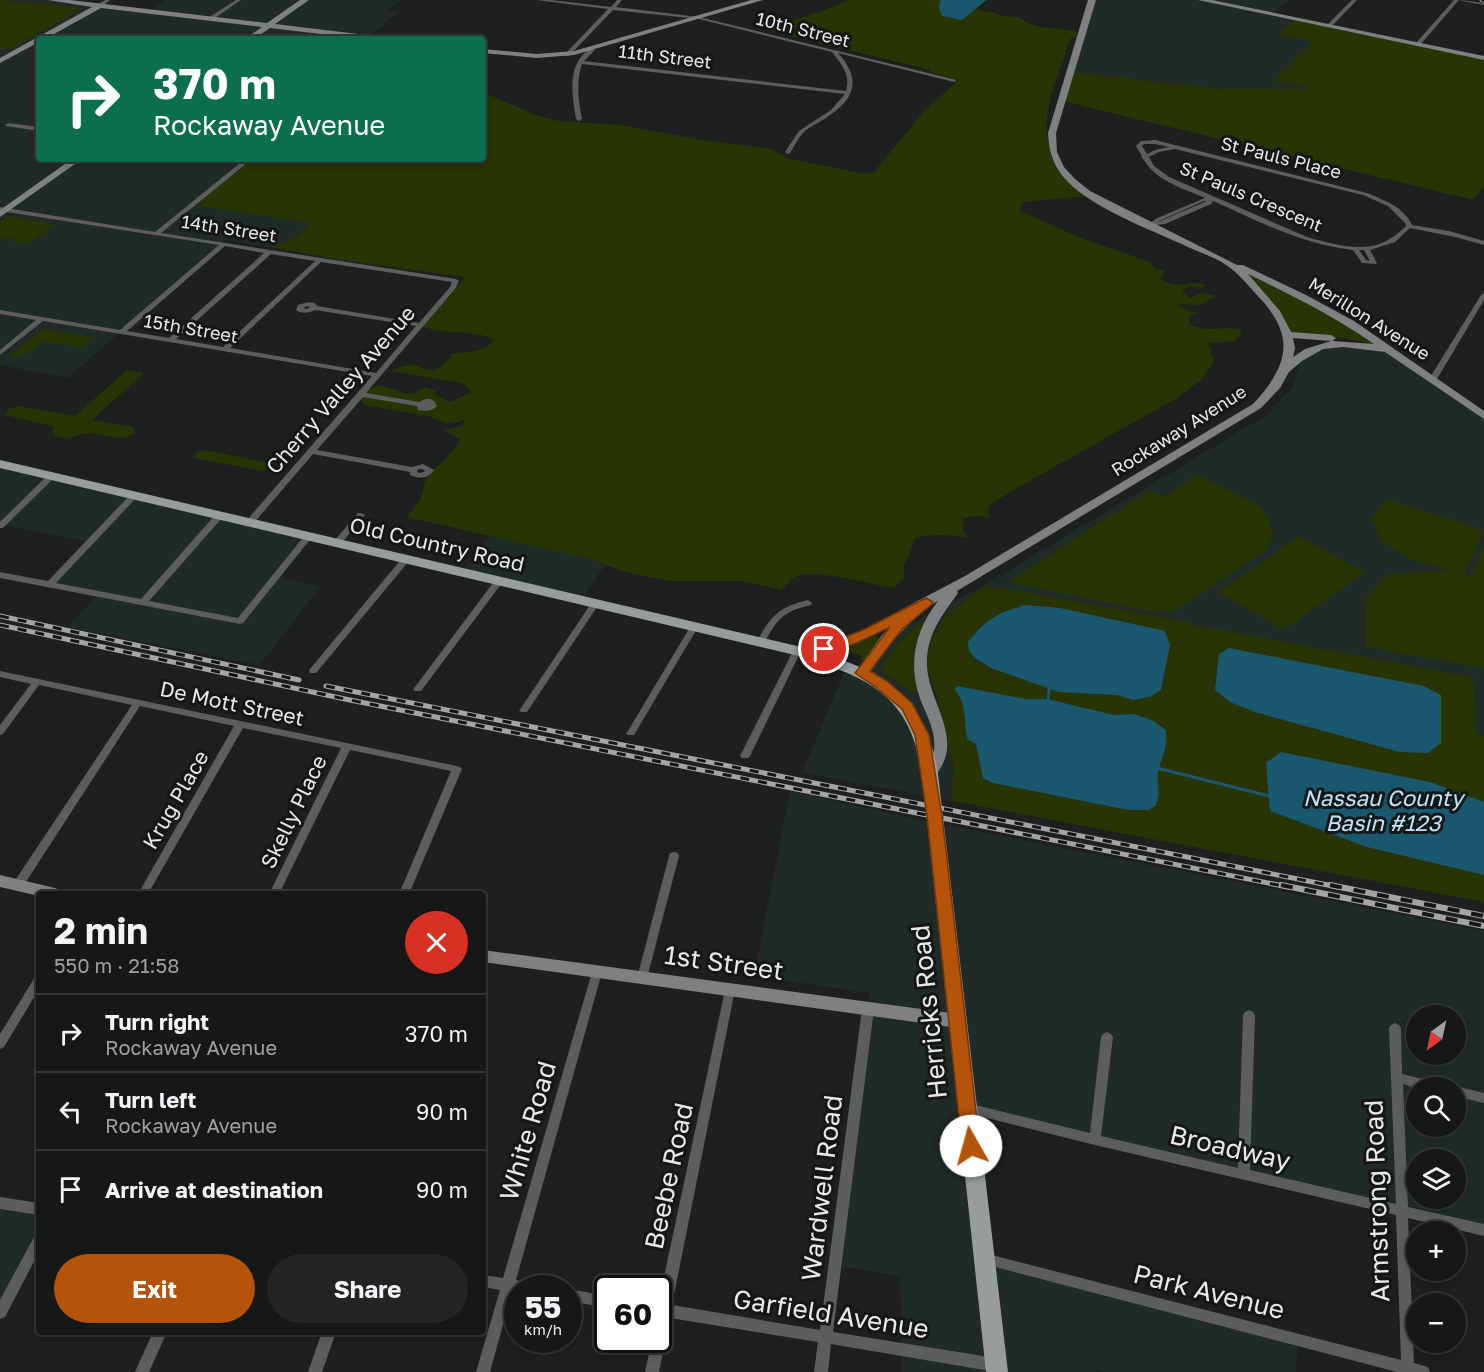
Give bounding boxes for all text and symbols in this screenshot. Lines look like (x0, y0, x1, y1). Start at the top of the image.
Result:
street label: 10th Street (754, 7, 852, 51)
street label: 11th Street (617, 39, 713, 73)
text: 370 m (153, 58, 276, 108)
icon: right (54, 60, 132, 138)
text: Rockaway Avenue (153, 109, 385, 141)
street label: St Pauls Place (1219, 131, 1344, 183)
street label: St Pauls Crescent (1177, 156, 1326, 236)
street label: 14th Street (180, 210, 278, 246)
street label: Merillon Avenue (1305, 272, 1434, 364)
street label: Cherry Valley Avenue (260, 300, 420, 479)
street label: 15th Street (142, 309, 240, 347)
street label: Rockaway Avenue (1107, 380, 1250, 480)
street label: Old Country Road (347, 511, 527, 577)
pin (798, 623, 849, 674)
icon: arrive (807, 632, 840, 665)
street label: De Mott Street (158, 675, 307, 731)
street label: Krug Place (136, 746, 214, 853)
street label: Skelly Place (254, 751, 332, 873)
water label: Nassau County Basin #123 (1303, 784, 1466, 836)
text: 2 min (54, 909, 148, 952)
button: close (405, 911, 468, 974)
street label: Herricks Road (904, 923, 953, 1101)
street label: 1st Street (662, 939, 786, 986)
text: 550 m · 21:58 (54, 953, 179, 977)
north arrow (1406, 1005, 1466, 1065)
map controls (1406, 1005, 1466, 1353)
text: Turn right (105, 1008, 209, 1035)
icon: right (54, 1017, 87, 1050)
text: 370 m (405, 1020, 468, 1047)
text: Rockaway Avenue (105, 1035, 277, 1059)
street label: White Road (493, 1058, 562, 1204)
button: search (1406, 1077, 1466, 1137)
text: Turn left (105, 1086, 196, 1113)
street label: Wardwell Road (795, 1093, 848, 1283)
icon: left (54, 1095, 87, 1128)
text: 90 m (416, 1098, 468, 1125)
street label: Armstrong Road (1357, 1099, 1396, 1303)
street label: Beebe Road (638, 1100, 699, 1252)
text: Rockaway Avenue (105, 1113, 277, 1137)
position arrow (939, 1114, 1003, 1178)
street label: Broadway (1167, 1119, 1294, 1177)
button: layers (1406, 1149, 1466, 1209)
icon: arrive (54, 1173, 87, 1206)
text: Arrive at destination (105, 1176, 323, 1203)
text: 90 m (416, 1176, 468, 1203)
button: + (1406, 1221, 1466, 1281)
button: Exit (54, 1254, 255, 1323)
button: Share (267, 1254, 468, 1323)
street label: Park Avenue (1130, 1258, 1288, 1325)
speed limit sign: 60 (594, 1275, 672, 1353)
street label: Garfield Avenue (731, 1283, 931, 1344)
text: 55 (525, 1289, 561, 1325)
button: − (1406, 1293, 1466, 1353)
text: km/h (524, 1320, 562, 1338)

